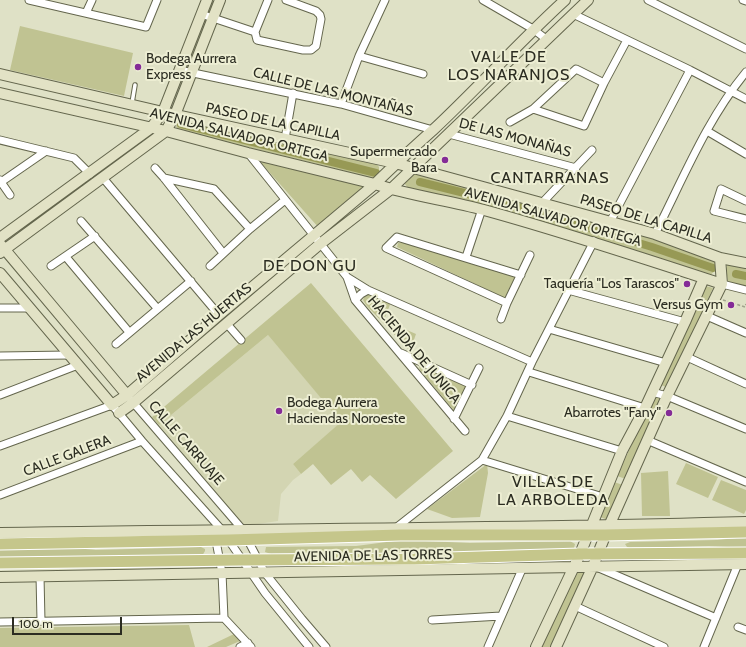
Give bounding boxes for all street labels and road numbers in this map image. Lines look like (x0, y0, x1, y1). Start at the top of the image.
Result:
street label: CALLE DE LAS MONTAÑAS (251, 64, 415, 120)
street label: PASEO DE LA CAPILLA (204, 100, 342, 144)
street label: AVENIDA SALVADOR ORTEGA (148, 105, 330, 165)
street label: DE LAS MONAÑAS (457, 115, 573, 161)
street label: AVENIDA SALVADOR ORTEGA (463, 184, 643, 250)
street label: PASEO DE LA CAPILLA (578, 191, 714, 247)
street label: AVENIDA LAS HUERTAS (133, 280, 255, 386)
street label: HACIENDA DE JUNICA (364, 293, 464, 407)
street label: CALLE CARRUAJE (145, 397, 227, 489)
street label: CALLE GALERA (21, 432, 113, 480)
street label: AVENIDA DE LAS TORRES (294, 546, 452, 566)

